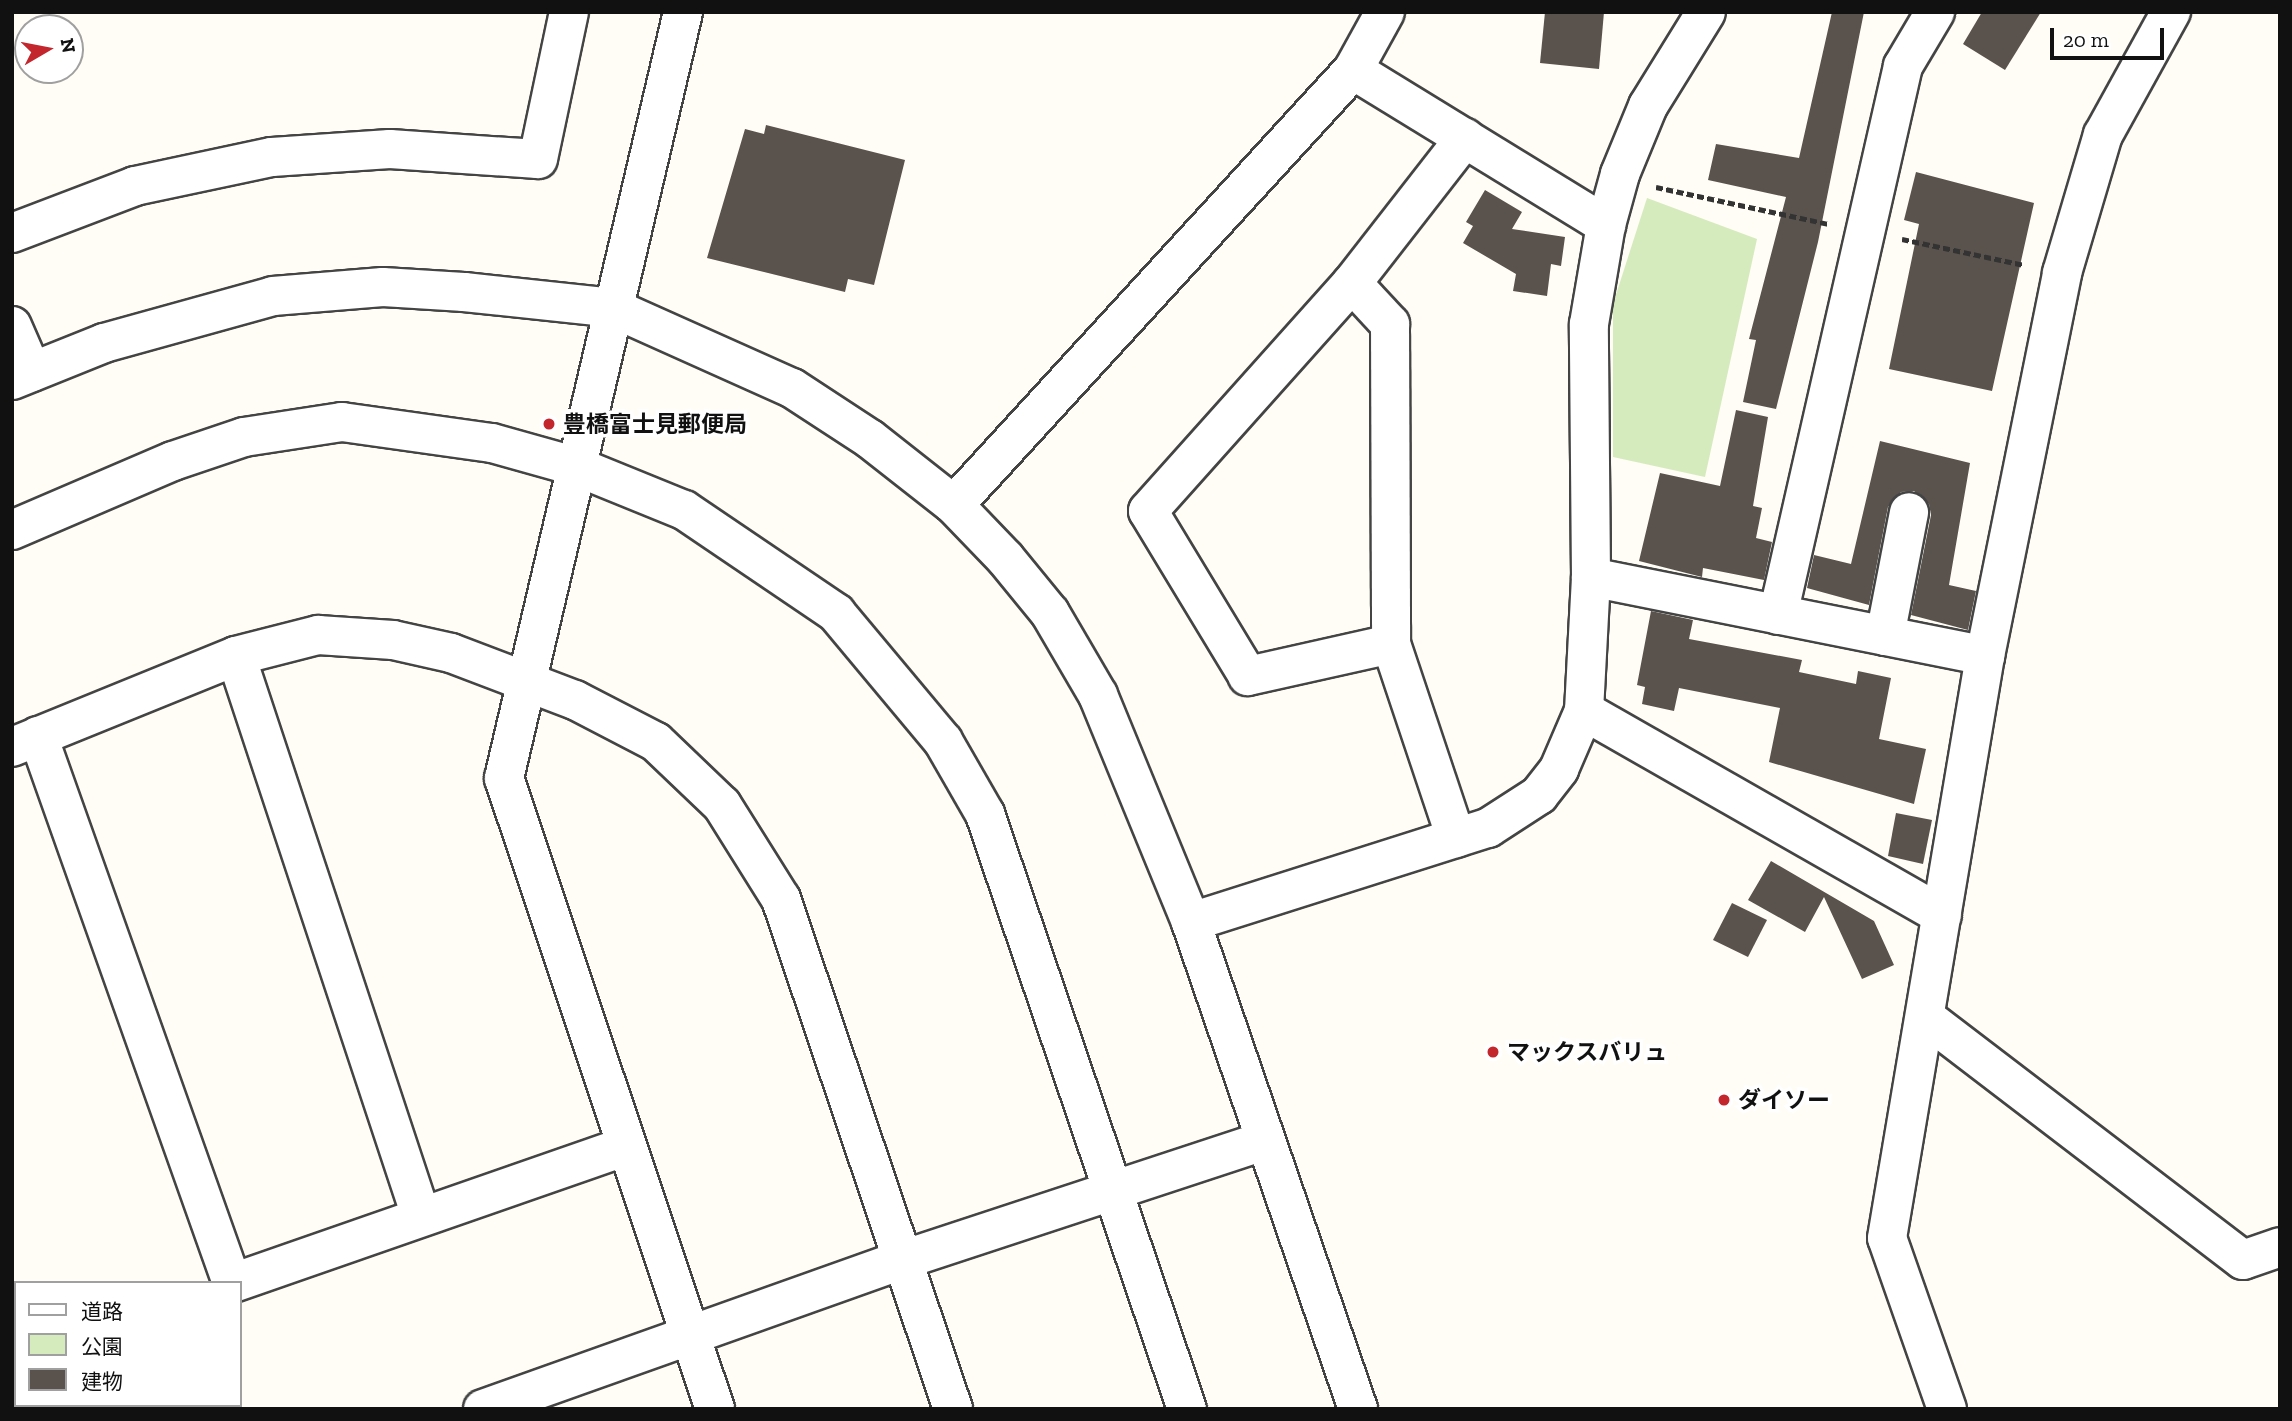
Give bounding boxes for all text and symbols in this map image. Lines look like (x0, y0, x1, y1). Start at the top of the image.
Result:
north arrow (14, 14, 84, 84)
scale bar (2054, 14, 2168, 58)
text: 20 m (2063, 27, 2109, 52)
text: N (56, 36, 81, 55)
place label: 豊橋富士見郵便局 (563, 410, 747, 438)
marker: 豊橋富士見郵便局 (541, 416, 557, 432)
place label: マックスバリュ (1507, 1038, 1668, 1066)
marker: マックスバリュ (1485, 1044, 1501, 1060)
place label: ダイソー (1738, 1086, 1830, 1114)
marker: ダイソー (1716, 1092, 1732, 1108)
legend (14, 1281, 242, 1407)
text: 道路 (81, 1299, 123, 1324)
text: 公園 (81, 1334, 123, 1359)
text: 建物 (81, 1369, 123, 1394)

